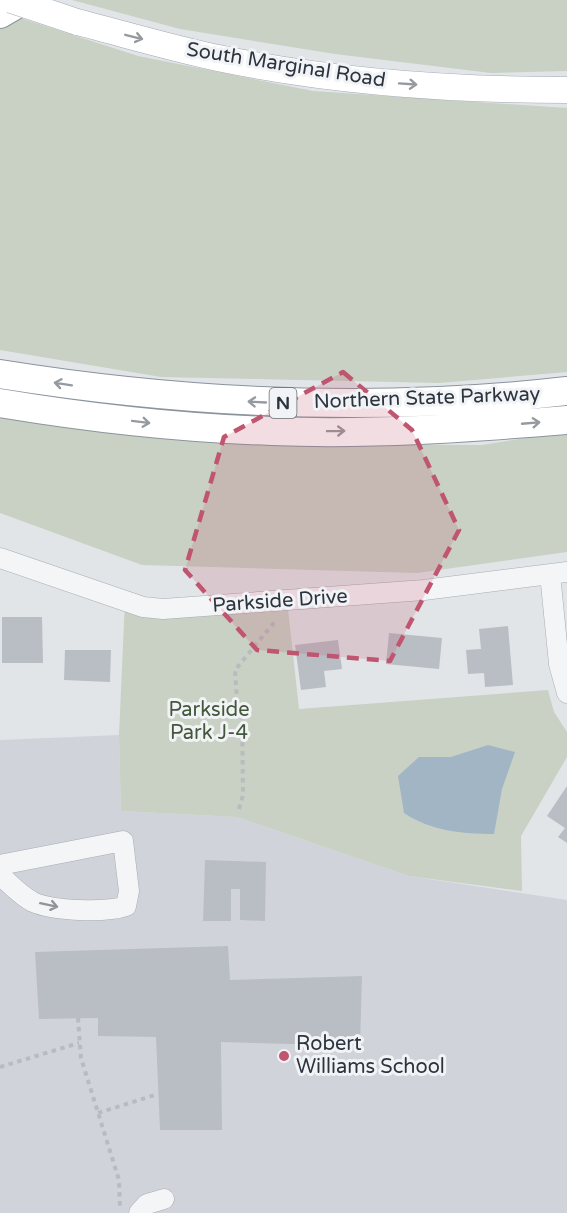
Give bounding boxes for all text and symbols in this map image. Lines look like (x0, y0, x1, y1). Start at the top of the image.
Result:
one-way arrow (124, 31, 143, 43)
street label: South Marginal Road (185, 37, 387, 93)
one-way arrow (398, 79, 418, 90)
one-way arrow (54, 379, 73, 390)
street label: Northern State Parkway (313, 382, 541, 414)
road number: N (270, 388, 296, 418)
one-way arrow (248, 396, 268, 407)
one-way arrow (131, 417, 151, 428)
one-way arrow (520, 417, 540, 428)
one-way arrow (325, 425, 345, 436)
street label: Parkside Drive (212, 584, 348, 618)
park label: Parkside Park J-4 (168, 698, 250, 745)
one-way arrow (39, 900, 58, 912)
place label: Robert Williams School (296, 1032, 445, 1079)
marker: Robert Williams School (277, 1049, 291, 1063)

